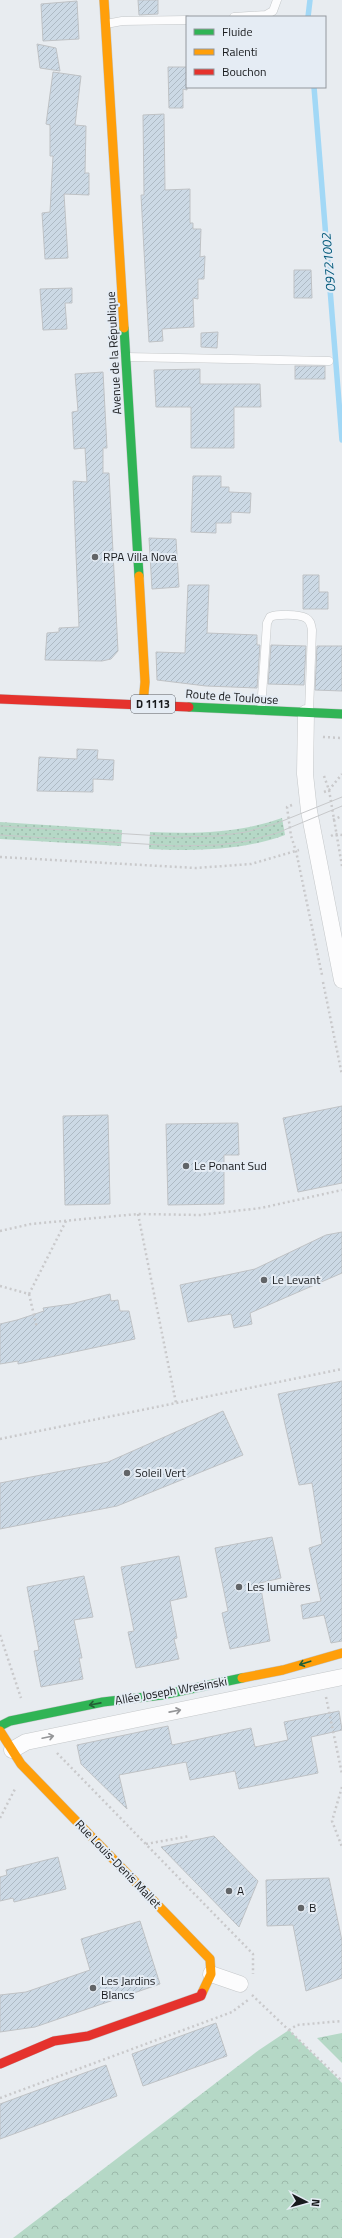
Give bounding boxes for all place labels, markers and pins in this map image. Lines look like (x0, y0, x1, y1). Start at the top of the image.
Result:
place label: RPA Villa Nova (103, 547, 177, 566)
marker: RPA Villa Nova (90, 552, 100, 562)
place label: Le Ponant Sud (194, 1156, 267, 1175)
marker: Le Ponant Sud (181, 1161, 191, 1171)
place label: Le Levant (272, 1270, 321, 1289)
marker: Le Levant (259, 1275, 269, 1285)
place label: Soleil Vert (135, 1463, 187, 1482)
marker: Soleil Vert (122, 1468, 132, 1478)
place label: Les lumières (247, 1577, 311, 1596)
marker: Les lumières (234, 1582, 244, 1592)
place label: A (237, 1881, 244, 1900)
marker: A (224, 1886, 234, 1896)
place label: B (309, 1898, 316, 1917)
marker: B (296, 1903, 306, 1913)
place label: Les Jardins Blancs (101, 1971, 156, 2004)
marker: Les Jardins Blancs (88, 1983, 98, 1993)

